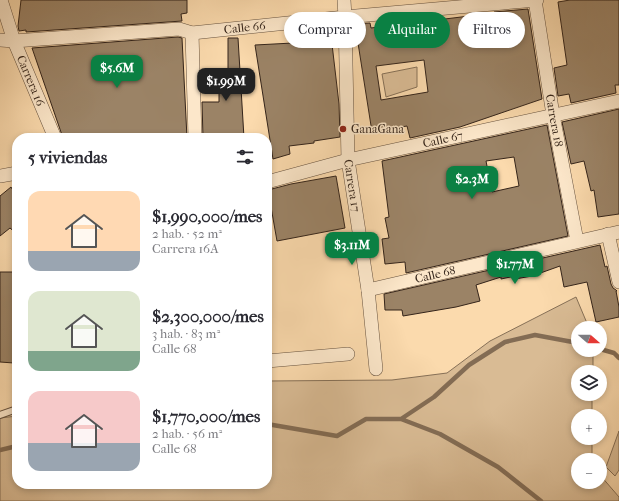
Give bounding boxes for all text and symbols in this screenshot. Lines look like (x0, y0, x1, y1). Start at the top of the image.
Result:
chip: Comprar (284, 12, 366, 48)
chip: Alquilar (374, 12, 450, 48)
chip: Filtros (458, 12, 525, 48)
street label: Calle 66 (223, 18, 267, 37)
street label: Carrera 16 (14, 53, 48, 109)
pin: $5.6M (89, 55, 145, 89)
text: $5.6M (100, 60, 134, 75)
pin: $1.99M (193, 68, 259, 102)
text: $1.99M (206, 73, 246, 88)
street label: Carrera 18 (543, 93, 566, 148)
place label: GanaGana (351, 122, 405, 136)
marker: GanaGana (338, 124, 348, 134)
street label: Calle 67 (421, 128, 465, 151)
icon: filters (234, 146, 256, 168)
text: 5 viviendas (28, 147, 107, 167)
street label: Carrera 17 (341, 158, 363, 213)
pin: $2.3M (444, 166, 500, 200)
text: $2.3M (455, 171, 489, 186)
text: $1,990,000/mes (152, 206, 262, 226)
icon: home (60, 207, 108, 255)
text: 2 hab. · 52 m² (152, 226, 222, 241)
pin: $3.11M (319, 232, 385, 266)
text: $3.11M (334, 237, 370, 252)
text: Carrera 16A (152, 241, 219, 256)
pin: $1.77M (482, 251, 548, 285)
text: $1.77M (496, 256, 534, 271)
street label: Calle 68 (414, 263, 457, 286)
text: $2,300,000/mes (152, 306, 264, 326)
icon: home (60, 307, 108, 355)
north arrow (571, 321, 607, 357)
map controls (571, 321, 607, 489)
text: 3 hab. · 83 m² (152, 326, 220, 341)
text: Calle 68 (152, 341, 197, 356)
button: layers (571, 365, 607, 401)
text: $1,770,000/mes (152, 406, 260, 426)
icon: home (60, 407, 108, 455)
button: + (571, 409, 607, 445)
text: 2 hab. · 56 m² (152, 426, 222, 441)
text: Calle 68 (152, 441, 197, 456)
button: − (571, 453, 607, 489)

